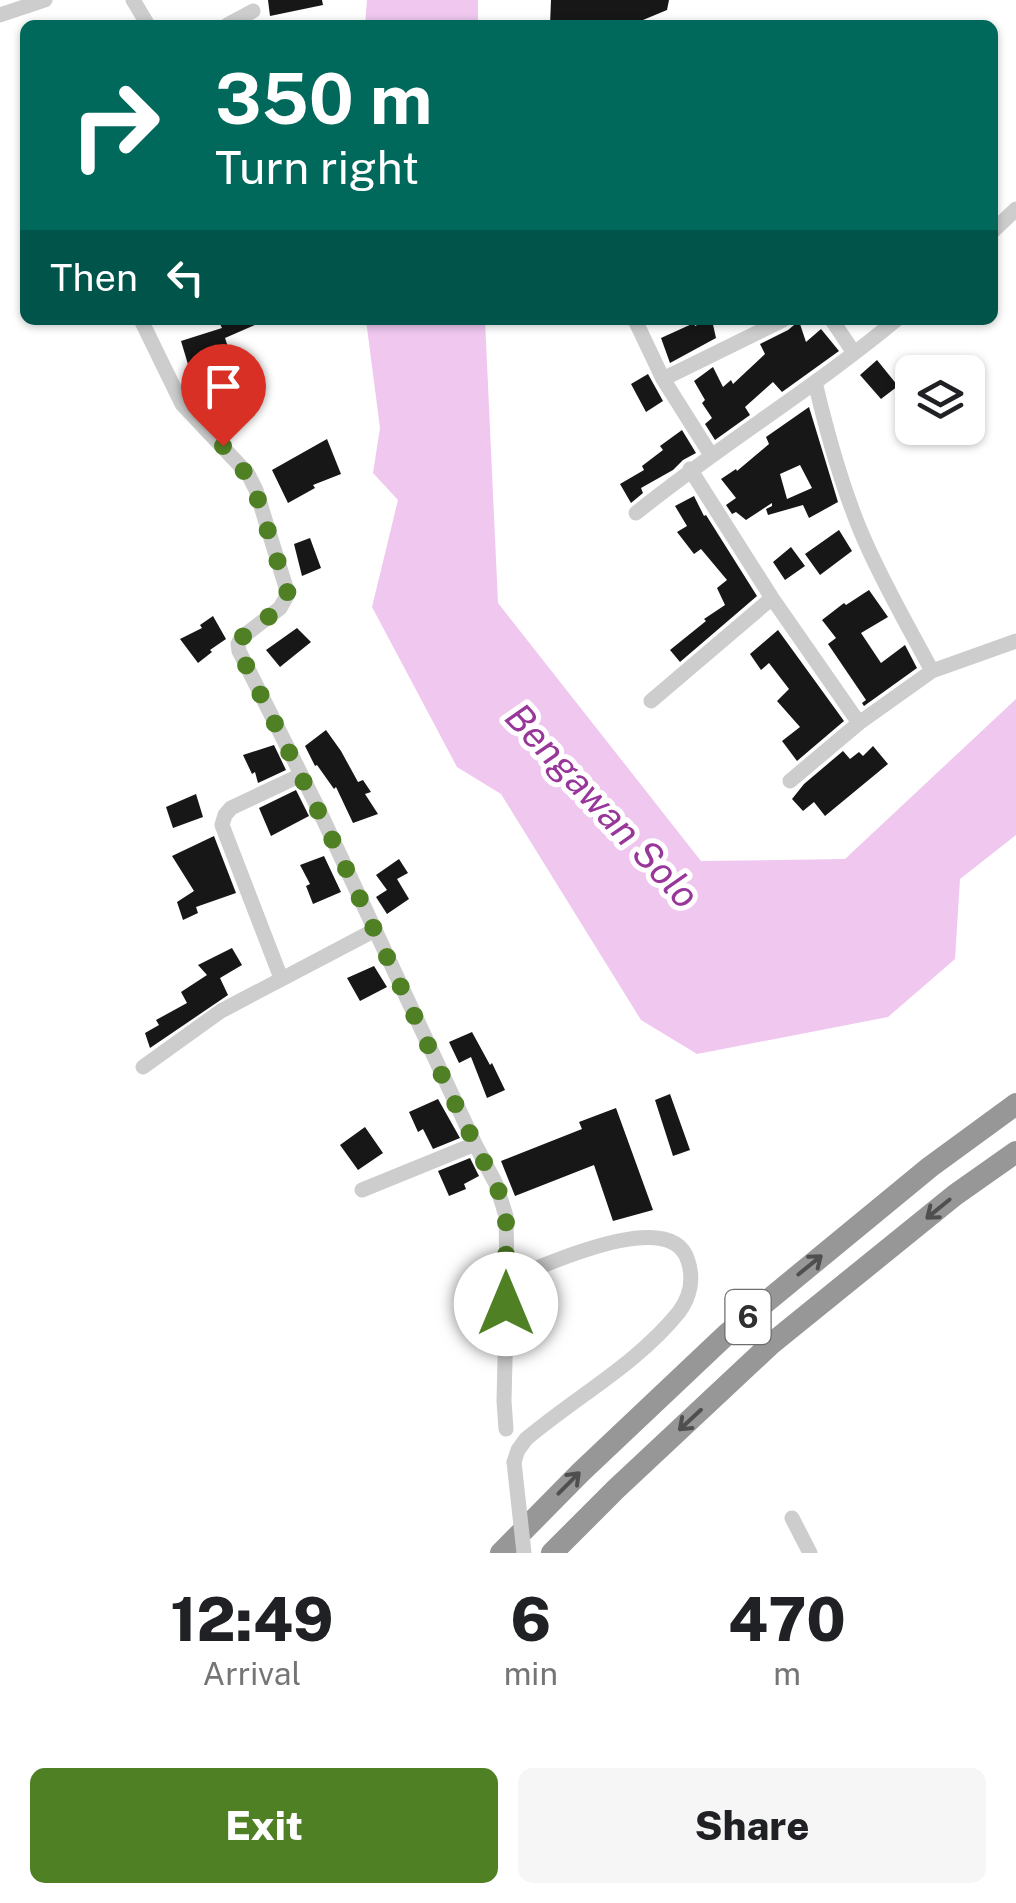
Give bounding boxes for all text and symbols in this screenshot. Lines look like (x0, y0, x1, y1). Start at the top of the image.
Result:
text: 350 m (215, 57, 432, 140)
icon: right (50, 60, 180, 190)
text: Turn right (215, 141, 419, 194)
icon: left (158, 250, 213, 305)
text: Then (50, 255, 138, 300)
pin (181, 344, 266, 447)
map controls (895, 355, 985, 445)
button: layers (895, 355, 985, 445)
icon: arrive (196, 359, 251, 414)
water label: Bengawan Solo (496, 694, 709, 917)
one-way arrow (925, 1198, 951, 1220)
position arrow (454, 1252, 558, 1356)
one-way arrow (797, 1255, 823, 1277)
road number: 6 (726, 1290, 770, 1344)
one-way arrow (678, 1408, 703, 1431)
one-way arrow (557, 1472, 581, 1496)
text: 12:49 (170, 1584, 334, 1655)
text: 6 (510, 1584, 551, 1655)
text: 470 (728, 1584, 846, 1655)
text: Arrival (202, 1655, 301, 1692)
text: min (504, 1655, 558, 1692)
text: m (773, 1655, 801, 1692)
button: Exit (30, 1768, 498, 1883)
button: Share (518, 1768, 986, 1883)

